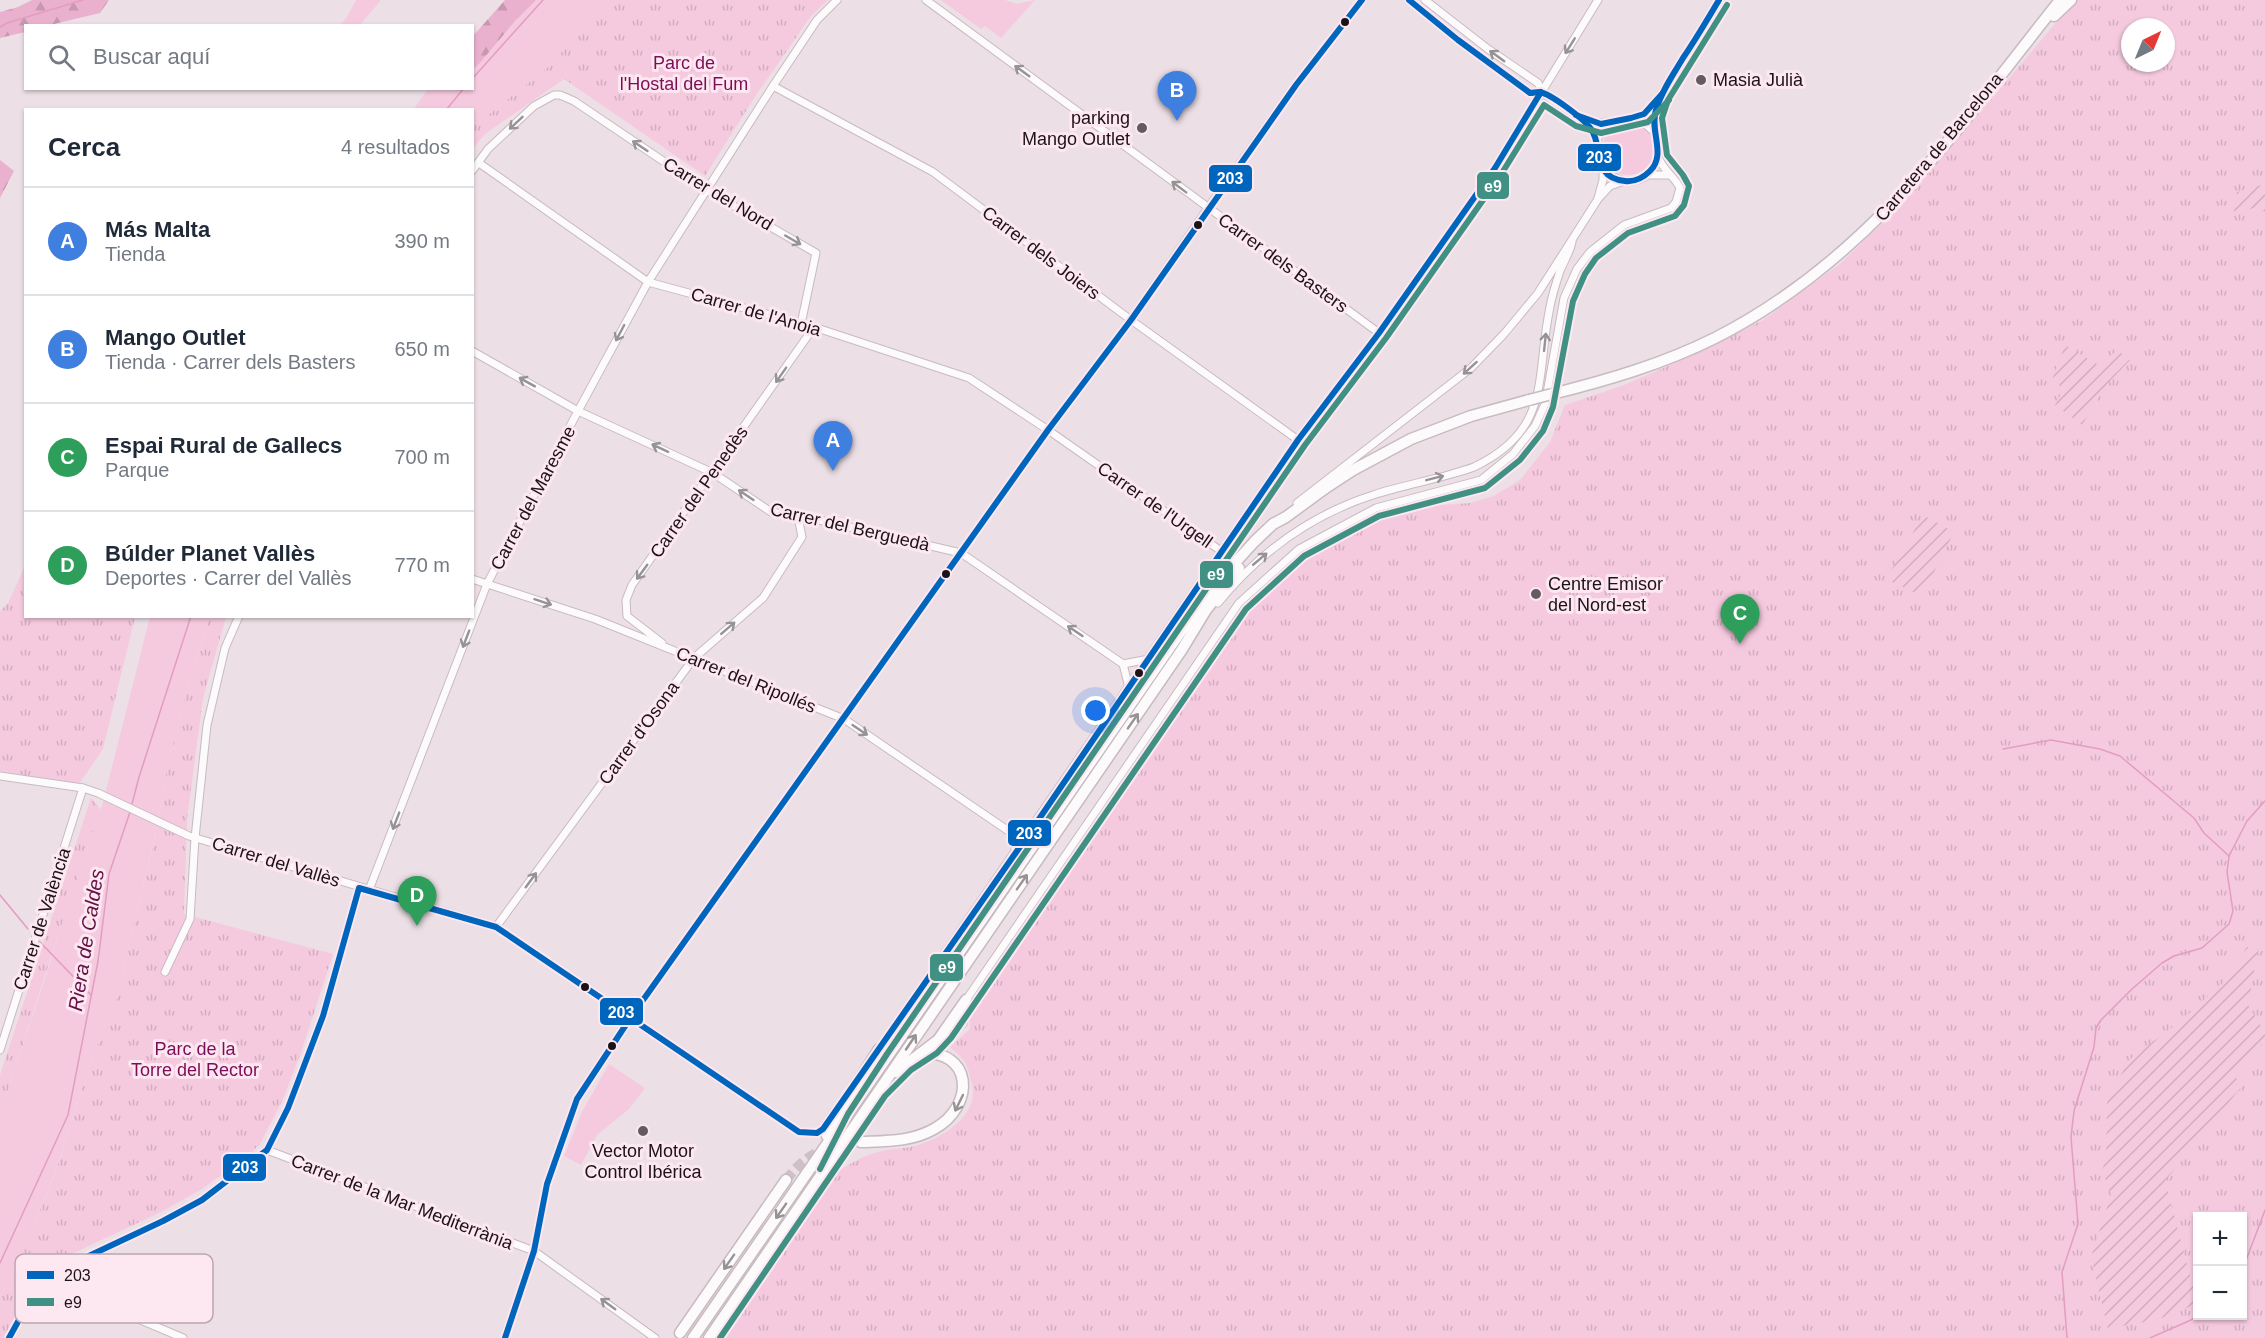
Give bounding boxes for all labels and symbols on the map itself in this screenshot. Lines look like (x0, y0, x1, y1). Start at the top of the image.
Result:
unlabelled marker (1339, 16, 1351, 28)
north arrow (2121, 18, 2175, 72)
one-way arrow (1563, 37, 1575, 54)
one-way arrow (1490, 49, 1506, 62)
park label: Parc de l'Hostal del Fum (620, 53, 748, 94)
one-way arrow (1015, 65, 1031, 77)
street label: Carretera de Barcelona (1871, 68, 2007, 225)
place label: Masia Julià (1713, 70, 1804, 90)
pin: B (1158, 72, 1196, 121)
marker: Masia Julià (1694, 73, 1708, 87)
place label: parking Mango Outlet (1022, 108, 1130, 149)
one-way arrow (508, 116, 523, 130)
marker: parking Mango Outlet (1135, 121, 1149, 135)
one-way arrow (632, 139, 649, 151)
line badge: 203 (1577, 143, 1622, 172)
text: 203 (1586, 149, 1612, 166)
street label: Carrer del Nord (660, 153, 776, 235)
line badge: 203 (1208, 164, 1253, 193)
text: 203 (1217, 170, 1243, 187)
line badge: e9 (1476, 171, 1510, 200)
text: e9 (1484, 178, 1502, 195)
one-way arrow (1172, 180, 1188, 193)
street label: Carrer dels Joiers (978, 202, 1104, 304)
street label: Carrer dels Basters (1214, 209, 1352, 317)
unlabelled marker (1192, 219, 1204, 231)
one-way arrow (784, 234, 801, 246)
street label: Carrer de l'Anoia (689, 284, 824, 340)
one-way arrow (614, 324, 626, 341)
one-way arrow (1540, 332, 1551, 352)
one-way arrow (1463, 361, 1478, 375)
one-way arrow (775, 367, 787, 383)
one-way arrow (519, 376, 537, 387)
street label: Carrer del Penedès (646, 422, 752, 562)
pin: A (814, 422, 852, 471)
street label: Carrer del Maresme (487, 423, 579, 573)
one-way arrow (652, 442, 670, 454)
street label: Carrer de l'Urgell (1094, 458, 1216, 552)
one-way arrow (1425, 472, 1444, 484)
one-way arrow (738, 489, 754, 501)
street label: Carrer del Berguedà (768, 499, 933, 555)
one-way arrow (1252, 552, 1267, 566)
line badge: e9 (1199, 560, 1234, 589)
one-way arrow (636, 563, 648, 579)
text: e9 (1207, 566, 1225, 583)
unlabelled marker (940, 568, 952, 580)
place label: Centre Emisor del Nord-est (1548, 574, 1663, 615)
marker: Centre Emisor del Nord-est (1529, 587, 1543, 601)
pin: C (1720, 594, 1760, 644)
one-way arrow (533, 598, 552, 609)
one-way arrow (720, 621, 735, 635)
one-way arrow (1067, 625, 1084, 637)
one-way arrow (460, 629, 471, 648)
street label: Carrer del Ripollés (673, 643, 819, 717)
unlabelled marker (1133, 667, 1145, 679)
street label: Carrer d'Osona (595, 677, 684, 788)
your location (1081, 696, 1110, 725)
one-way arrow (1127, 713, 1139, 730)
one-way arrow (851, 724, 867, 736)
one-way arrow (390, 811, 401, 829)
line badge: 203 (1007, 819, 1052, 847)
text: 203 (1016, 825, 1042, 842)
street label: Carrer del Vallès (210, 833, 342, 891)
street label: Carrer de València (10, 844, 75, 993)
water label: Riera de Caldes (64, 867, 108, 1013)
one-way arrow (524, 872, 537, 888)
one-way arrow (1016, 874, 1028, 890)
pin: D (398, 876, 436, 926)
line badge: e9 (929, 953, 964, 982)
text: e9 (938, 959, 956, 976)
unlabelled marker (579, 981, 591, 993)
line badge: 203 (599, 997, 644, 1026)
text: 203 (608, 1004, 634, 1021)
one-way arrow (905, 1034, 917, 1051)
park label: Parc de la Torre del Rector (131, 1039, 259, 1080)
unlabelled marker (606, 1040, 618, 1052)
one-way arrow (952, 1094, 964, 1112)
marker: Vector Motor Control Ibérica (636, 1124, 650, 1138)
place label: Vector Motor Control Ibérica (584, 1141, 703, 1182)
street label: Carrer de la Mar Mediterrània (288, 1150, 517, 1254)
line badge: 203 (222, 1153, 267, 1182)
text: 203 (232, 1159, 258, 1176)
one-way arrow (775, 1202, 787, 1219)
legend (15, 1254, 213, 1323)
one-way arrow (722, 1254, 735, 1271)
text: 203 (64, 1267, 91, 1284)
text: e9 (64, 1294, 82, 1311)
one-way arrow (600, 1298, 616, 1310)

